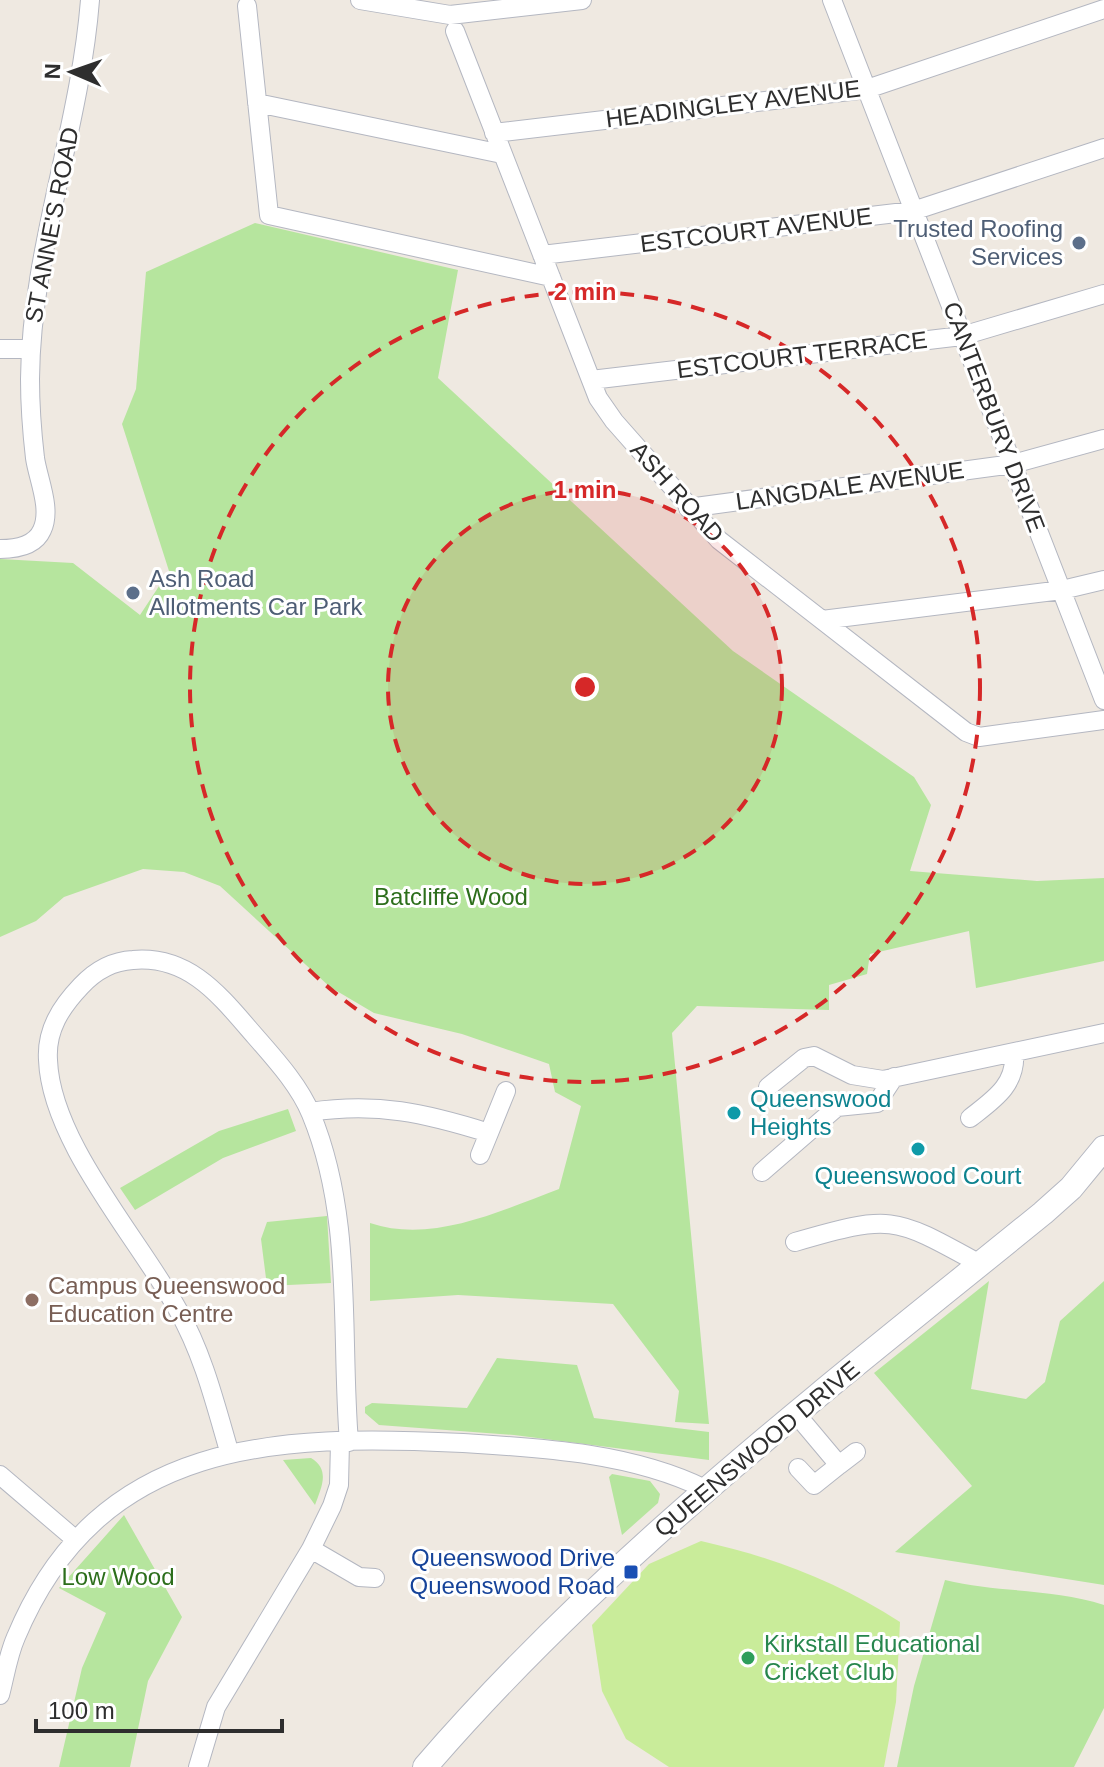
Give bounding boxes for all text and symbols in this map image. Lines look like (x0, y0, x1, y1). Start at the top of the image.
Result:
north arrow (32, 32, 112, 112)
text: N (40, 63, 65, 80)
street label: HEADINGLEY AVENUE (604, 74, 862, 133)
street label: ST ANNE'S ROAD (19, 125, 84, 325)
street label: ESTCOURT AVENUE (638, 202, 873, 257)
place label: Trusted Roofing Services (893, 215, 1063, 270)
marker: Trusted Roofing Services (1070, 234, 1088, 252)
text: 2 min (554, 278, 616, 305)
street label: CANTERBURY DRIVE (938, 298, 1051, 536)
street label: ESTCOURT TERRACE (675, 326, 929, 383)
street label: ASH ROAD (625, 436, 729, 547)
street label: LANGDALE AVENUE (734, 456, 966, 515)
text: 1 min (554, 476, 616, 503)
place label: Ash Road Allotments Car Park (149, 565, 363, 620)
marker: Ash Road Allotments Car Park (124, 584, 142, 602)
centre of rings (571, 673, 599, 701)
park label: Batcliffe Wood (374, 883, 528, 910)
place label: Queenswood Heights (750, 1085, 891, 1140)
marker: Queenswood Heights (725, 1104, 743, 1122)
marker: Queenswood Court (909, 1140, 927, 1158)
place label: Queenswood Court (815, 1162, 1022, 1189)
place label: Campus Queenswood Education Centre (48, 1272, 285, 1327)
marker: Campus Queenswood Education Centre (23, 1291, 41, 1309)
street label: QUEENSWOOD DRIVE (649, 1355, 864, 1542)
place label: Queenswood Drive Queenswood Road (410, 1544, 615, 1599)
park label: Low Wood (62, 1563, 174, 1590)
marker: Queenswood Drive Queenswood Road (622, 1563, 640, 1581)
place label: Kirkstall Educational Cricket Club (764, 1630, 980, 1685)
marker: Kirkstall Educational Cricket Club (739, 1649, 757, 1667)
scale bar (36, 1683, 282, 1733)
text: 100 m (48, 1697, 115, 1724)

